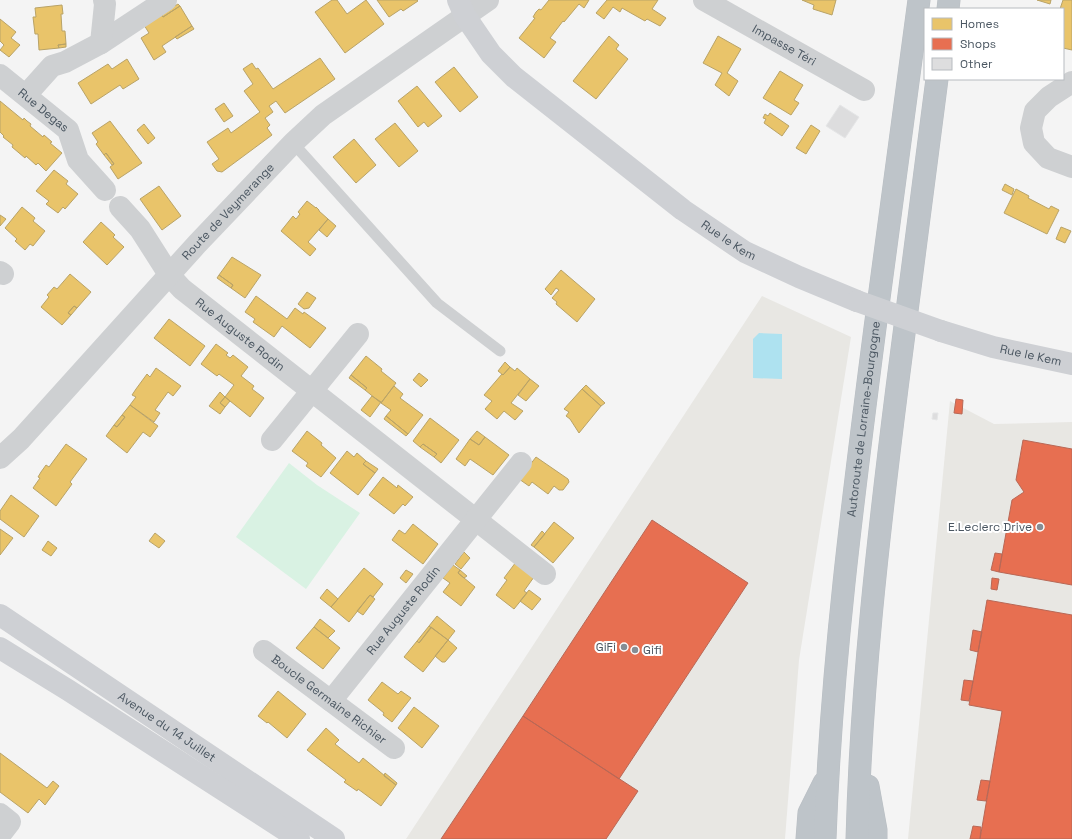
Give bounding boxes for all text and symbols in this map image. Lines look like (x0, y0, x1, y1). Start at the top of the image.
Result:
legend (924, 8, 1064, 80)
text: Homes (960, 16, 999, 32)
street label: Impasse Téri (749, 21, 819, 69)
text: Shops (960, 36, 996, 52)
text: Other (960, 56, 993, 72)
street label: Rue Degas (15, 85, 72, 136)
street label: Route de Veymerange (178, 159, 278, 263)
street label: Rue le Kem (698, 217, 759, 264)
street label: Rue Auguste Rodin (192, 294, 288, 375)
street label: Autoroute de Lorraine-Bourgogne (843, 320, 884, 518)
street label: Rue le Kem (998, 341, 1063, 370)
place label: E.Leclerc Drive (948, 519, 1032, 535)
marker: E.Leclerc Drive (1035, 522, 1045, 532)
street label: Rue Auguste Rodin (363, 562, 444, 658)
place label: GiFi (596, 639, 616, 655)
marker: GiFi (619, 642, 629, 652)
place label: Gifi (643, 642, 662, 658)
marker: Gifi (630, 645, 640, 655)
street label: Boucle Germaine Richier (268, 651, 390, 748)
street label: Avenue du 14 Juillet (115, 688, 219, 766)

